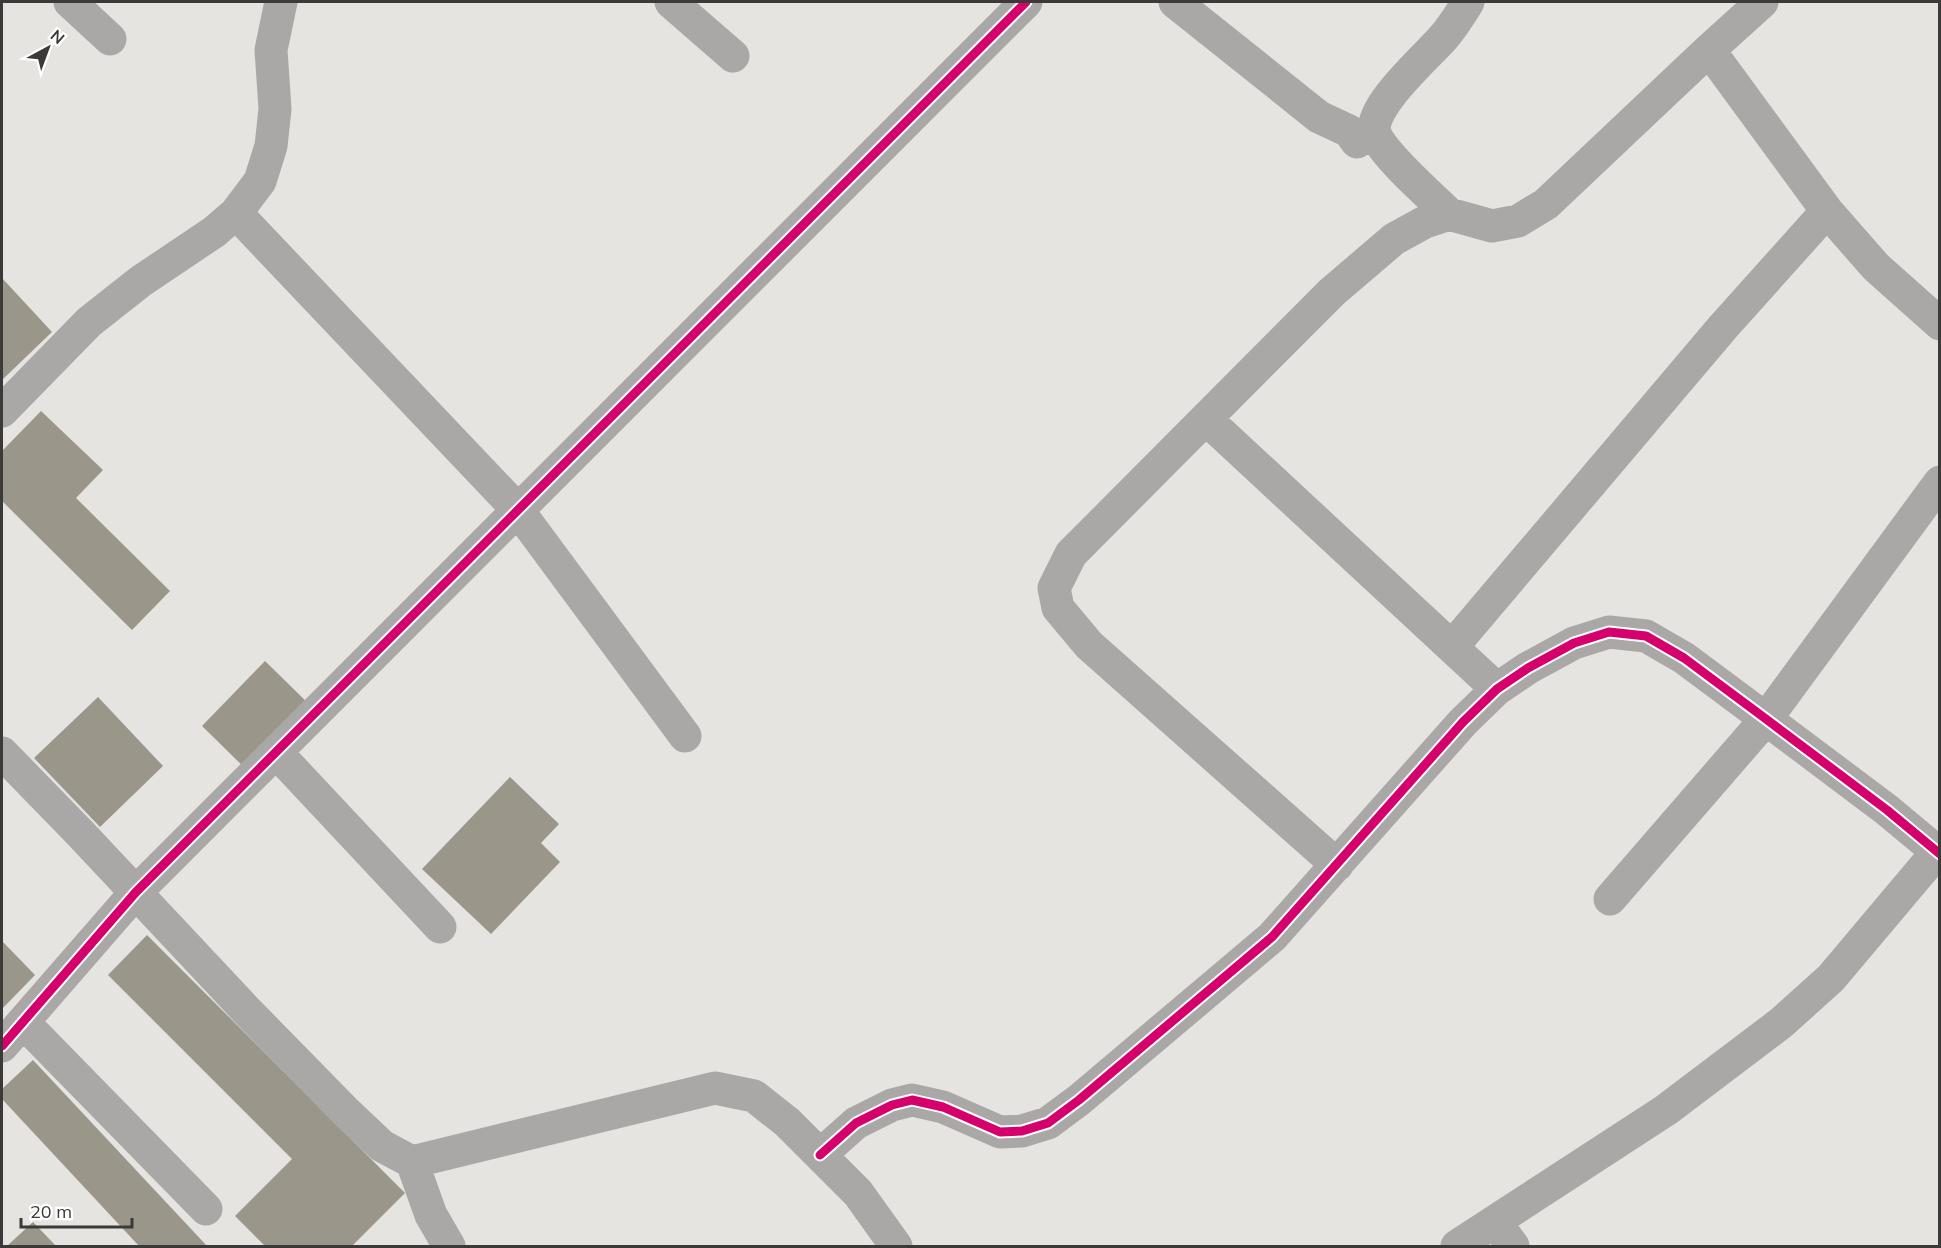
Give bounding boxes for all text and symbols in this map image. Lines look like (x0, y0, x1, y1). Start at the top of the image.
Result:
north arrow (18, 18, 78, 78)
text: N (47, 25, 69, 48)
scale bar (21, 1191, 132, 1229)
text: 20 m (30, 1200, 72, 1223)

